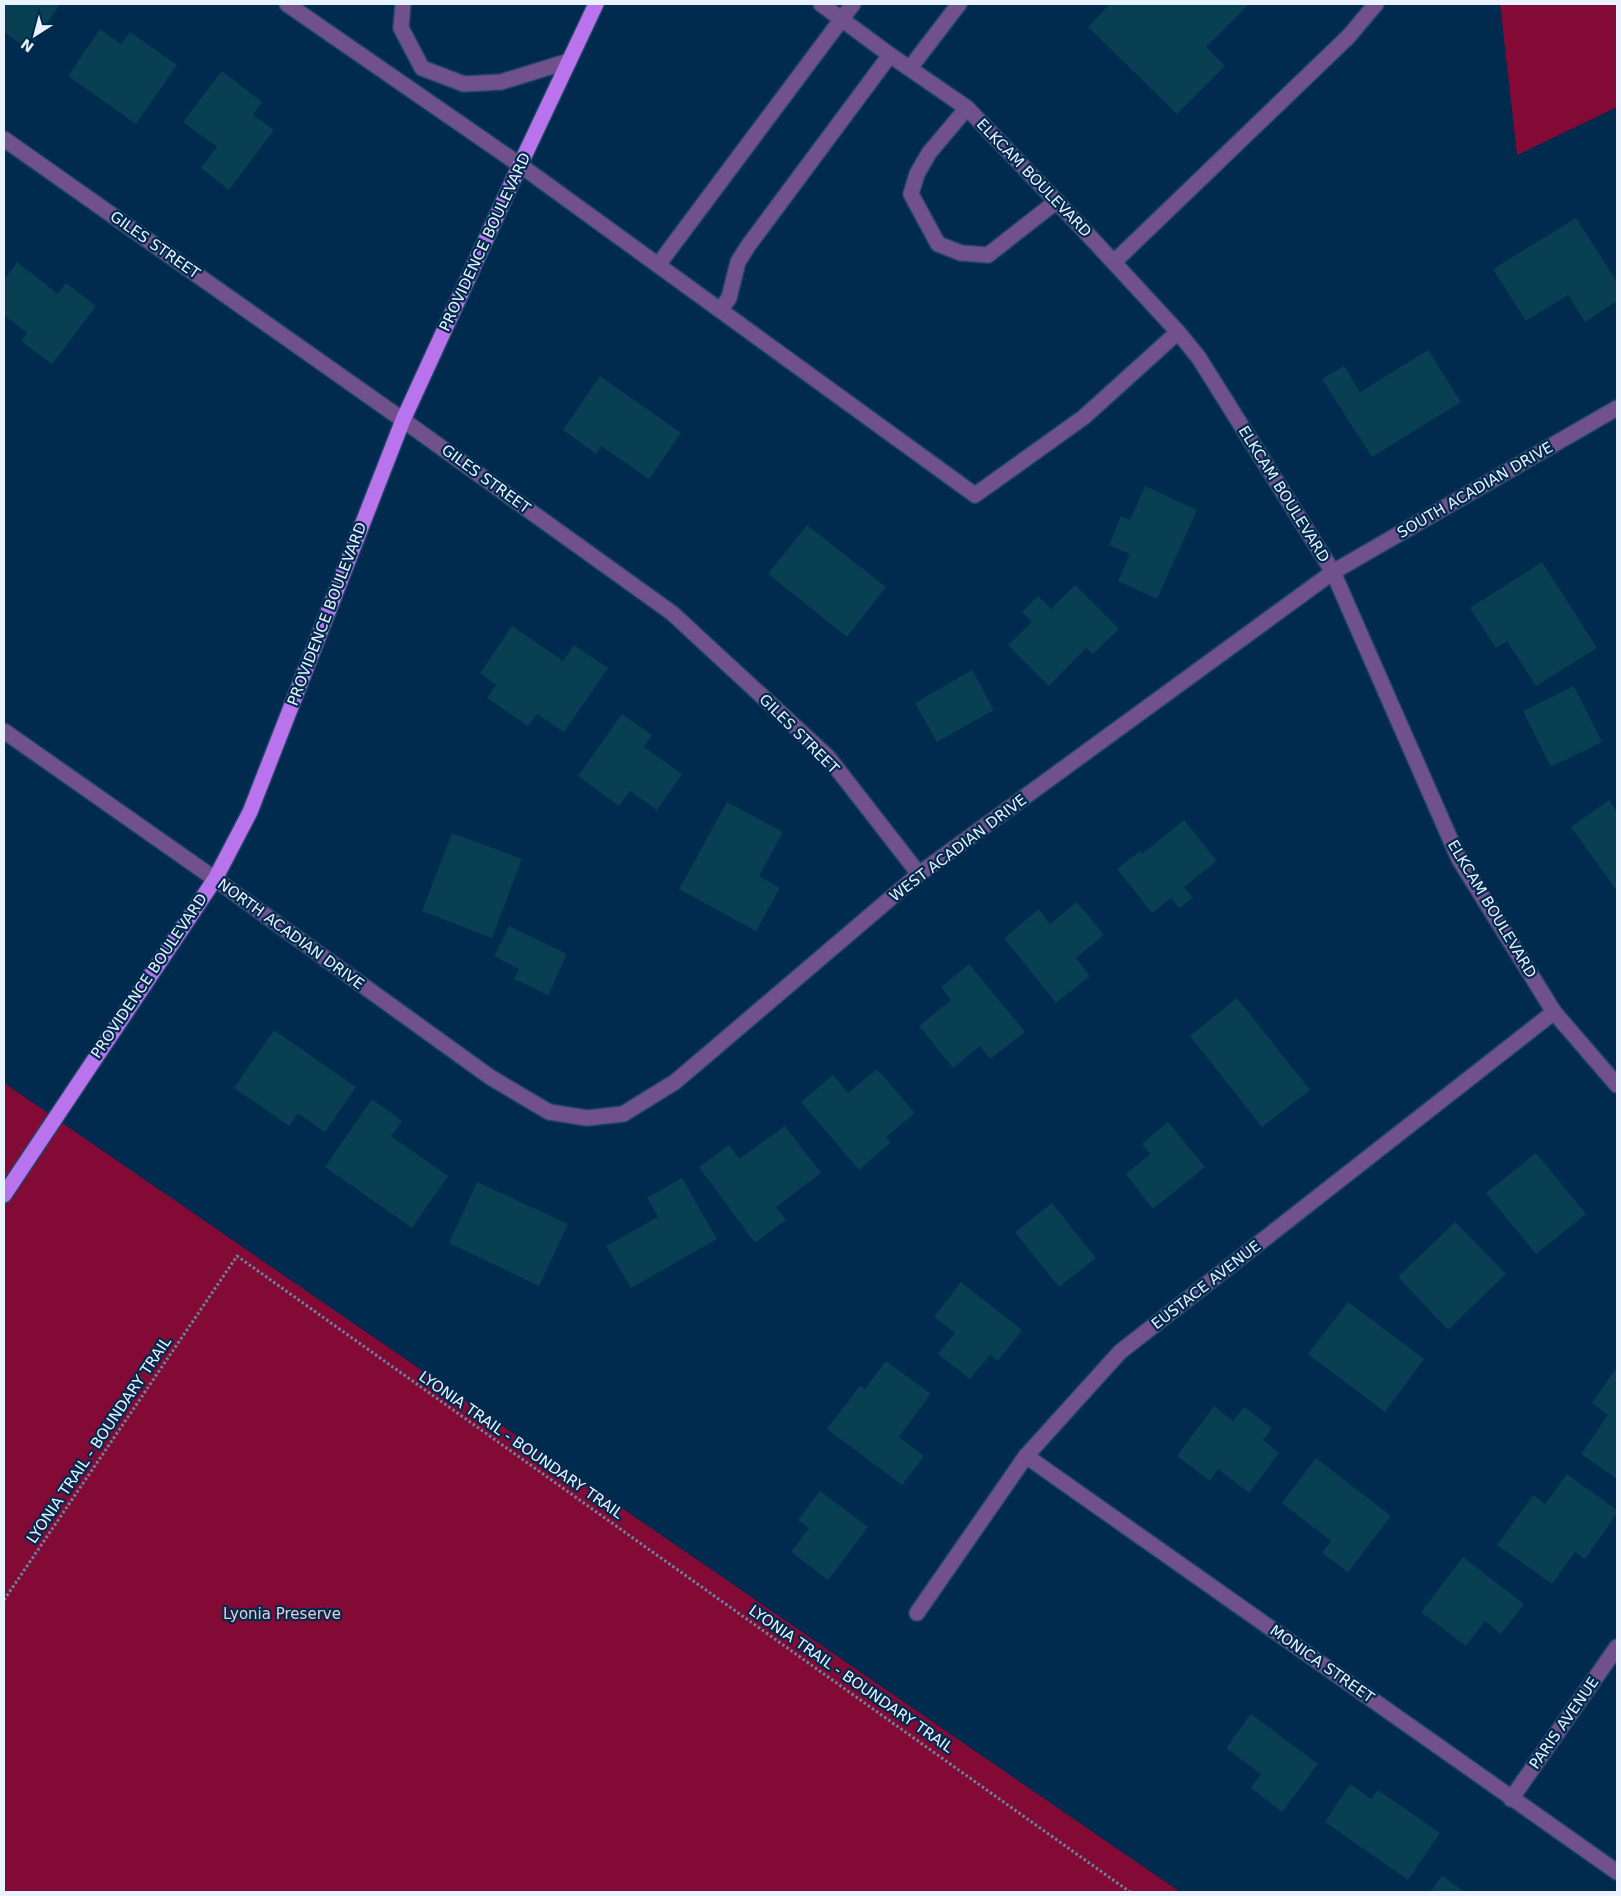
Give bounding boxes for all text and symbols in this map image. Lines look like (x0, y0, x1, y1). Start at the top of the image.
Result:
north arrow (10, 10, 60, 60)
text: N (18, 36, 37, 55)
street label: ELKCAM BOULEVARD (973, 115, 1095, 241)
street label: PROVIDENCE BOULEVARD (436, 150, 534, 334)
street label: GILES STREET (107, 207, 204, 283)
street label: ELKCAM BOULEVARD (1235, 422, 1333, 566)
street label: SOUTH ACADIAN DRIVE (1394, 438, 1556, 542)
street label: GILES STREET (438, 441, 535, 518)
street label: PROVIDENCE BOULEVARD (284, 520, 370, 708)
street label: GILES STREET (755, 690, 843, 778)
street label: WEST ACADIAN DRIVE (886, 791, 1030, 905)
street label: ELKCAM BOULEVARD (1444, 837, 1540, 981)
street label: NORTH ACADIAN DRIVE (214, 875, 368, 993)
street label: PROVIDENCE BOULEVARD (87, 890, 211, 1062)
street label: EUSTACE AVENUE (1148, 1237, 1264, 1333)
street label: LYONIA TRAIL - BOUNDARY TRAIL (23, 1333, 175, 1547)
street label: LYONIA TRAIL - BOUNDARY TRAIL (415, 1367, 627, 1523)
street label: LYONIA TRAIL - BOUNDARY TRAIL (745, 1601, 957, 1757)
park label: Lyonia Preserve (223, 1605, 341, 1623)
street label: MONICA STREET (1266, 1621, 1378, 1707)
street label: PARIS AVENUE (1526, 1674, 1602, 1772)

